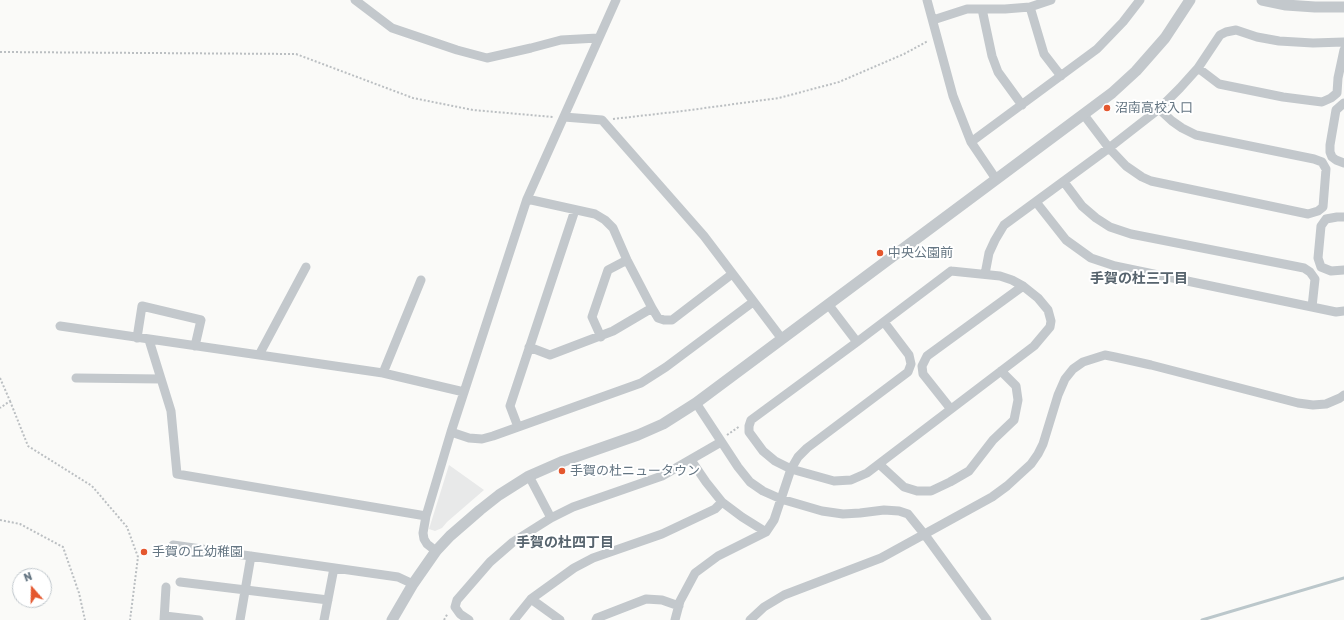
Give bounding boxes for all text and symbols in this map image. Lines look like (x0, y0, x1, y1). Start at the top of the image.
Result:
place label: 沼南高校入口 (1115, 100, 1193, 116)
marker: 沼南高校入口 (1102, 103, 1112, 113)
place label: 中央公園前 (888, 245, 953, 261)
marker: 中央公園前 (875, 248, 885, 258)
district label: 手賀の杜三丁目 (1090, 271, 1188, 287)
place label: 手賀の杜ニュータウン (570, 463, 700, 479)
marker: 手賀の杜ニュータウン (557, 466, 567, 476)
district label: 手賀の杜四丁目 (516, 535, 614, 551)
place label: 手賀の丘幼稚園 (152, 544, 243, 560)
marker: 手賀の丘幼稚園 (139, 547, 149, 557)
north arrow (12, 568, 52, 608)
text: N (22, 570, 34, 585)

